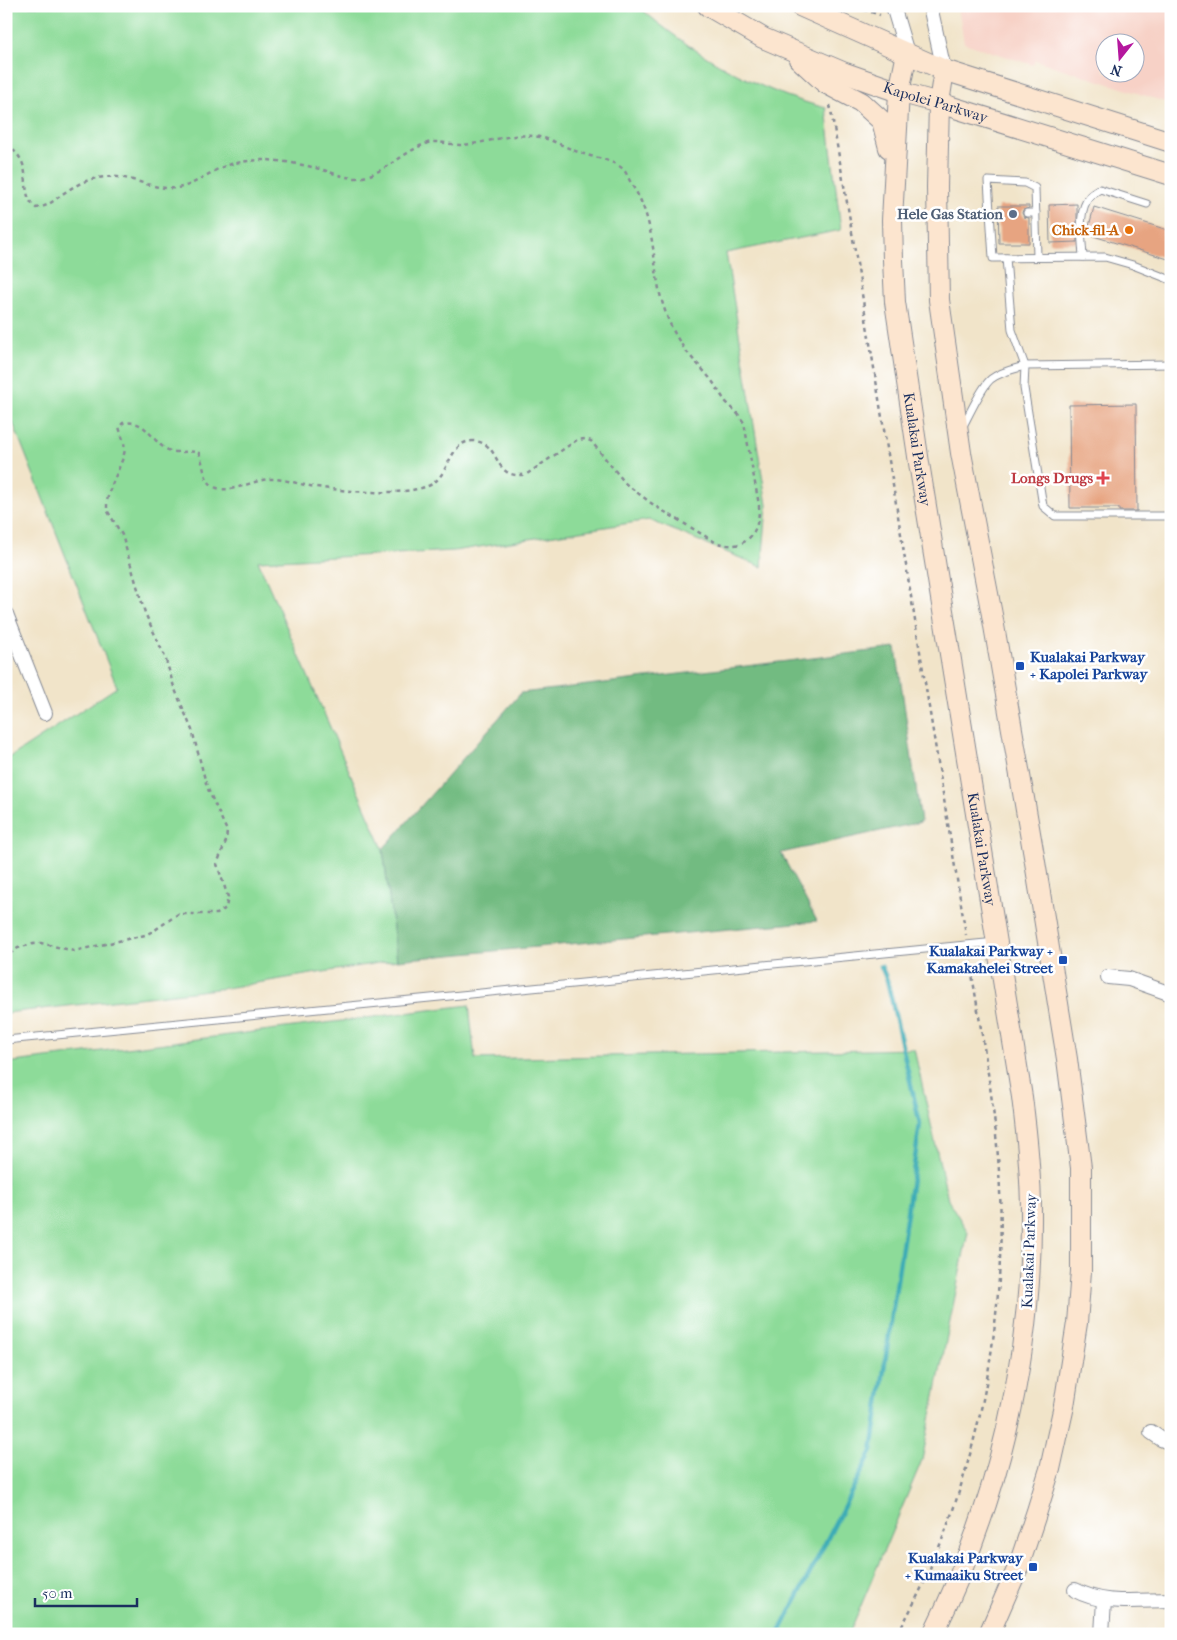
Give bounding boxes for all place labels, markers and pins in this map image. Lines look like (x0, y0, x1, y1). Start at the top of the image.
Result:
place label: Hele Gas Station (897, 205, 1003, 223)
marker: Hele Gas Station (1007, 208, 1019, 220)
place label: Chick-fil-A (1052, 221, 1120, 239)
marker: Chick-fil-A (1123, 224, 1135, 236)
place label: Longs Drugs (1011, 469, 1093, 487)
marker: Longs Drugs (1097, 472, 1109, 484)
place label: Kualakai Parkway + Kapolei Parkway (1030, 648, 1148, 683)
marker: Kualakai Parkway + Kapolei Parkway (1014, 660, 1026, 672)
place label: Kualakai Parkway + Kamakahelei Street (927, 942, 1054, 977)
marker: Kualakai Parkway + Kamakahelei Street (1057, 954, 1069, 966)
place label: Kualakai Parkway + Kumaaiku Street (905, 1549, 1024, 1584)
marker: Kualakai Parkway + Kumaaiku Street (1027, 1561, 1039, 1573)

